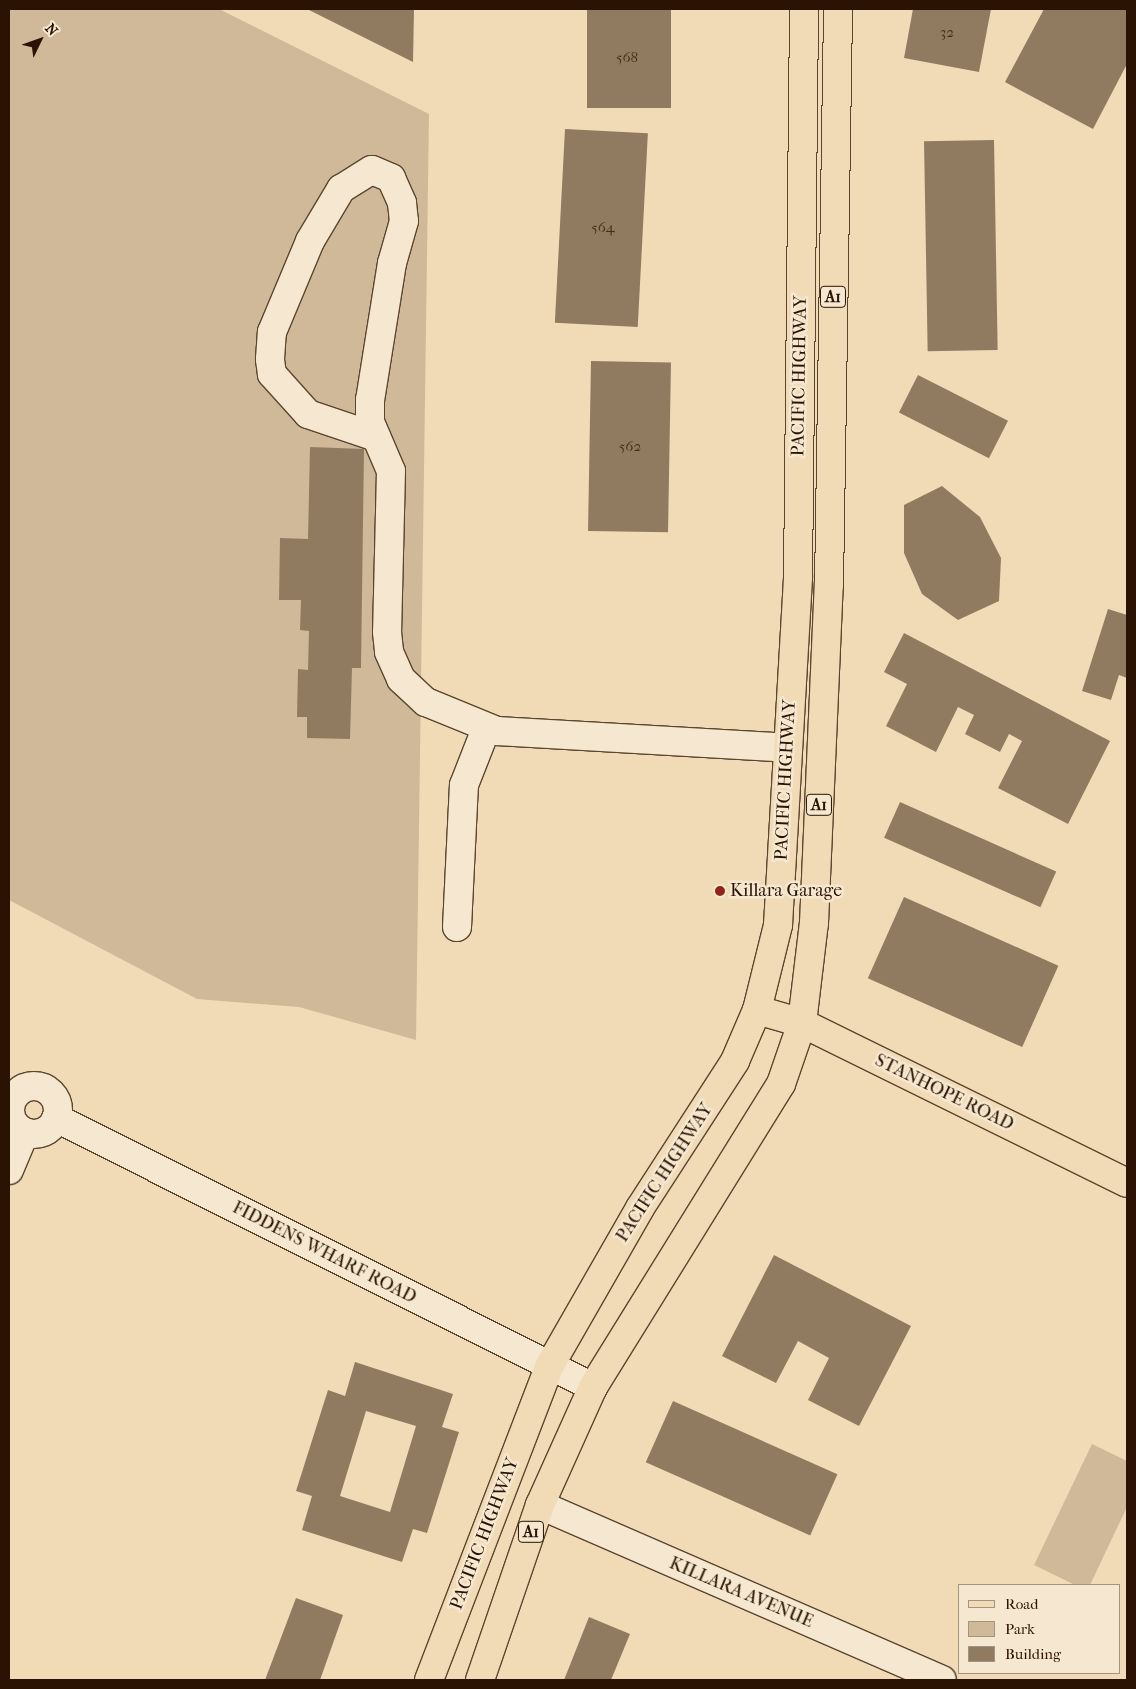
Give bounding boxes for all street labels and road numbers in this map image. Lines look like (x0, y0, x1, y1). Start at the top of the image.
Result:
road number: A1 (819, 284, 847, 310)
street label: PACIFIC HIGHWAY (788, 295, 812, 457)
street label: PACIFIC HIGHWAY (771, 699, 801, 861)
road number: A1 (805, 792, 833, 818)
street label: STANHOPE ROAD (871, 1050, 1017, 1136)
street label: PACIFIC HIGHWAY (612, 1100, 718, 1246)
street label: FIDDENS WHARF ROAD (228, 1197, 420, 1309)
street label: PACIFIC HIGHWAY (446, 1455, 524, 1613)
road number: A1 (517, 1518, 545, 1545)
street label: KILLARA AVENUE (666, 1553, 816, 1633)

